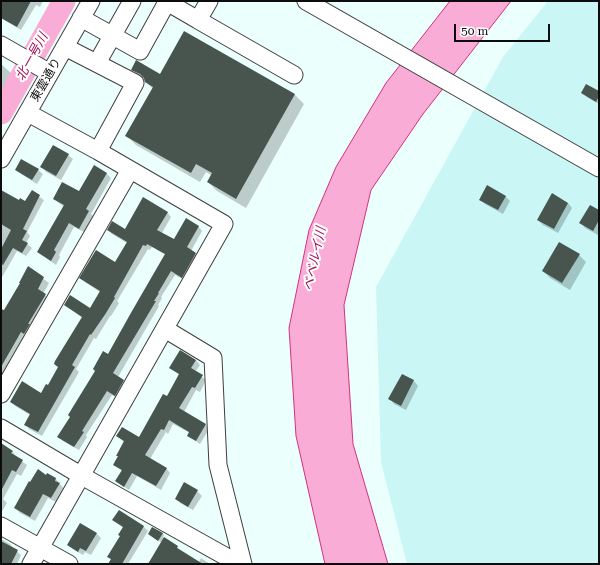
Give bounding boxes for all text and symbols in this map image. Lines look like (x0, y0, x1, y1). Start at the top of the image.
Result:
scale bar (456, 16, 552, 42)
text: 50 m (461, 24, 488, 38)
water label: 北一号川 (13, 30, 51, 84)
street label: 東雲通り (28, 56, 64, 104)
water label: ベベルイ川 (301, 226, 329, 292)

